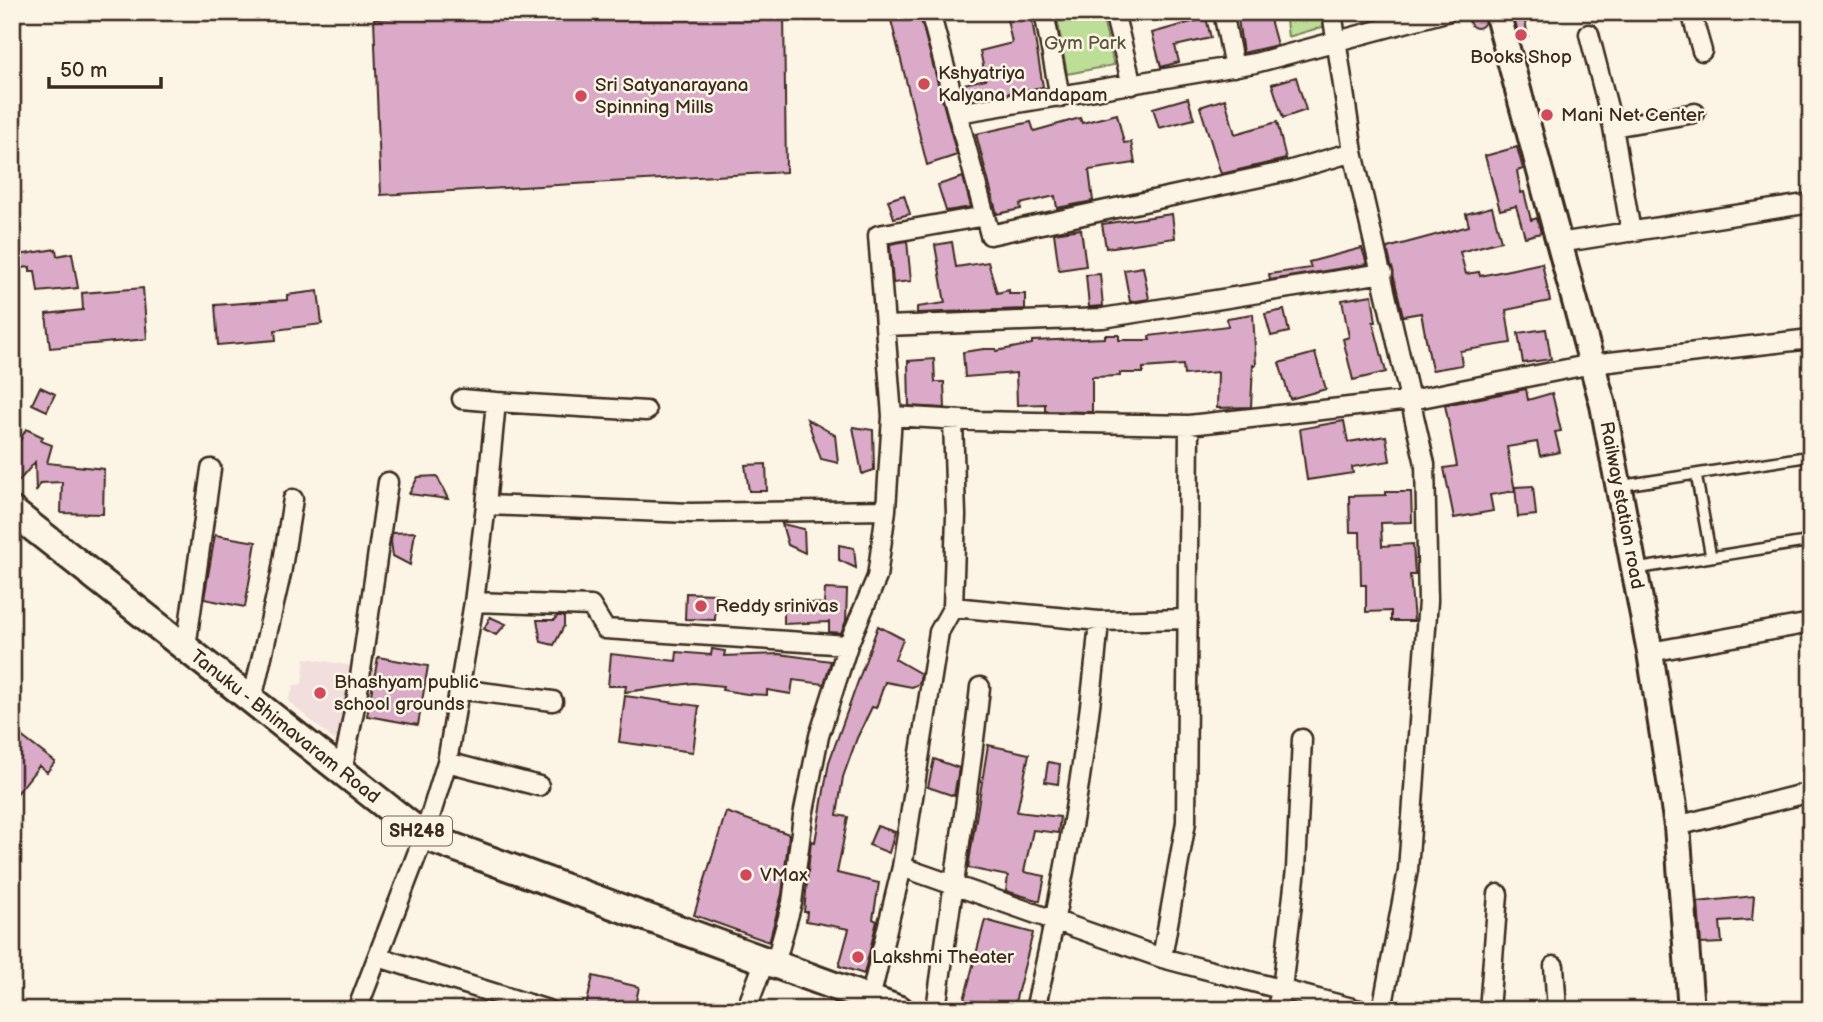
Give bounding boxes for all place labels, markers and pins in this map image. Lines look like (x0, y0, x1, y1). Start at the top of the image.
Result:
marker: Books Shop (1513, 27, 1529, 43)
place label: Books Shop (1470, 46, 1572, 69)
place label: Kshyatriya Kalyana Mandapam (938, 62, 1107, 107)
place label: Sri Satyanarayana Spinning Mills (595, 74, 748, 119)
marker: Kshyatriya Kalyana Mandapam (916, 76, 932, 92)
marker: Sri Satyanarayana Spinning Mills (573, 88, 589, 104)
place label: Mani Net Center (1561, 104, 1705, 127)
marker: Mani Net Center (1539, 107, 1555, 123)
place label: Reddy srinivas (715, 595, 838, 618)
marker: Reddy srinivas (693, 598, 709, 614)
place label: Bhashyam public school grounds (334, 671, 479, 716)
marker: Bhashyam public school grounds (312, 685, 328, 701)
place label: VMax (760, 864, 808, 887)
marker: VMax (738, 867, 754, 883)
place label: Lakshmi Theater (872, 946, 1015, 969)
marker: Lakshmi Theater (850, 949, 866, 965)

